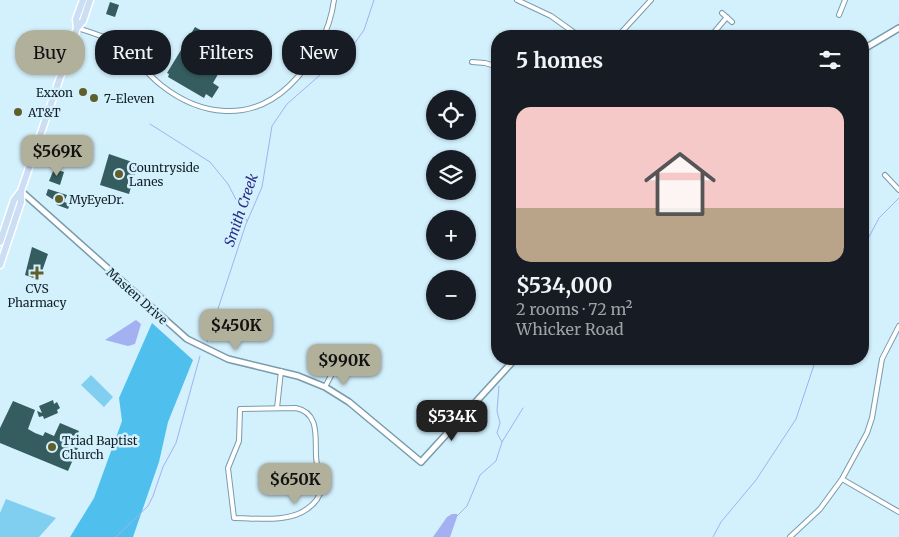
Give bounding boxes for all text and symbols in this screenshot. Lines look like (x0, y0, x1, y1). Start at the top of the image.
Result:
chip: Buy (15, 30, 85, 75)
chip: Rent (95, 30, 171, 75)
chip: Filters (181, 30, 272, 75)
chip: New (282, 30, 356, 75)
icon: filters (816, 46, 844, 74)
text: 5 homes (516, 47, 603, 74)
place label: Exxon (36, 85, 73, 100)
marker: Exxon (77, 86, 89, 98)
map controls (426, 90, 476, 320)
button: locate (426, 90, 476, 140)
place label: 7-Eleven (104, 91, 154, 106)
marker: 7-Eleven (88, 92, 100, 104)
place label: AT&T (27, 105, 61, 120)
marker: AT&T (12, 106, 24, 118)
pin: $569K (22, 134, 92, 177)
icon: home (635, 139, 725, 229)
text: $569K (32, 141, 82, 161)
button: layers (426, 150, 476, 200)
place label: Countryside Lanes (129, 160, 199, 189)
marker: Countryside Lanes (113, 168, 125, 180)
water label: Smith Creek (220, 171, 262, 249)
place label: MyEyeDr. (69, 192, 124, 207)
marker: MyEyeDr. (53, 193, 65, 205)
button: + (426, 210, 476, 260)
street label: Masten Drive (103, 265, 171, 327)
marker: CVS Pharmacy (31, 267, 43, 279)
button: − (426, 270, 476, 320)
text: $534,000 (516, 272, 612, 299)
place label: CVS Pharmacy (8, 281, 66, 310)
text: 2 rooms · 72 m² (516, 299, 632, 319)
pin: $450K (201, 308, 271, 351)
text: $450K (211, 315, 261, 335)
text: Whicker Road (516, 319, 624, 339)
pin: $990K (309, 344, 379, 386)
text: $990K (318, 350, 370, 370)
pin: $534K (417, 400, 487, 442)
text: $534K (427, 406, 477, 426)
place label: Triad Baptist Church (62, 433, 138, 462)
marker: Triad Baptist Church (46, 441, 58, 453)
pin: $650K (260, 462, 330, 505)
text: $650K (270, 469, 320, 489)

